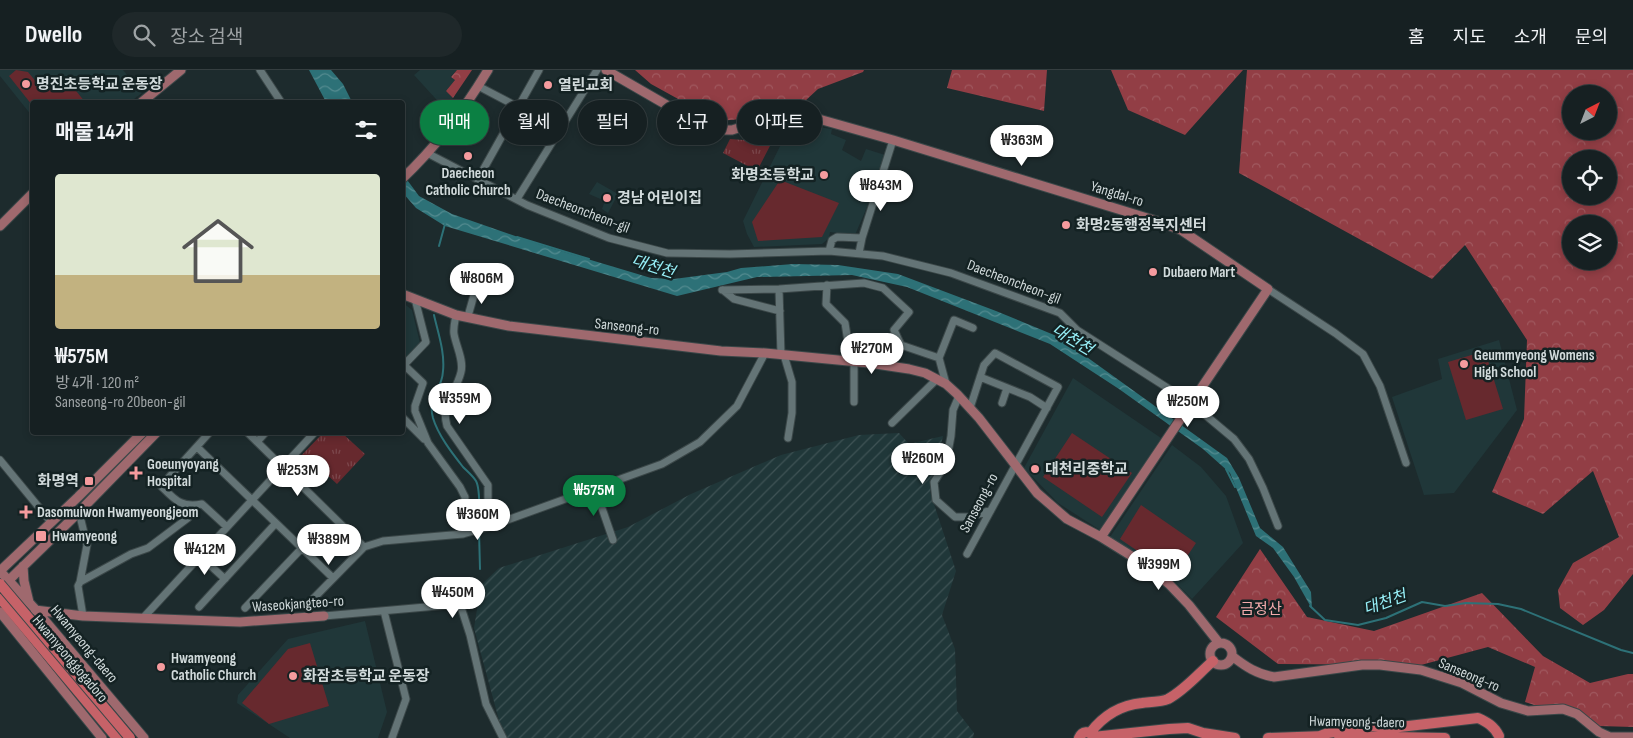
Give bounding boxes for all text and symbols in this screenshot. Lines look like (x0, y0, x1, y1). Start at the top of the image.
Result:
search box (112, 12, 462, 57)
text: Dwello (25, 20, 82, 49)
icon: search (130, 21, 158, 49)
text: 장소 검색 (170, 26, 243, 49)
text: 홈 (1408, 27, 1425, 48)
text: 지도 (1453, 27, 1486, 48)
text: 소개 (1514, 27, 1547, 48)
text: 문의 (1575, 27, 1608, 48)
place label: 명진초등학교 운동장 (36, 75, 163, 94)
place label: 열린교회 (558, 76, 613, 95)
marker: 명진초등학교 운동장 (20, 78, 32, 90)
marker: 열린교회 (542, 79, 554, 91)
north arrow (1562, 85, 1618, 140)
map controls (1562, 85, 1617, 270)
chip: 매매 (420, 100, 489, 145)
chip: 월세 (499, 100, 568, 145)
chip: 필터 (578, 100, 647, 145)
chip: 신규 (657, 100, 727, 145)
chip: 아파트 (737, 100, 822, 145)
icon: filters (352, 116, 380, 144)
text: 매물 14개 (55, 120, 134, 145)
pin: ₩363M (987, 124, 1057, 167)
text: ₩363M (1001, 131, 1043, 150)
marker: Daecheon Catholic Church (462, 150, 474, 162)
button: locate (1562, 150, 1617, 205)
place label: Daecheon Catholic Church (425, 164, 511, 200)
place label: 화명초등학교 (731, 166, 814, 185)
marker: 화명초등학교 (818, 169, 830, 181)
pin: ₩843M (846, 170, 916, 212)
text: ₩843M (860, 176, 902, 195)
street label: Yangdal-ro (1088, 177, 1146, 211)
street label: Daecheoncheon-gil (534, 184, 632, 238)
place label: 경남 어린이집 (617, 189, 702, 208)
marker: 경남 어린이집 (601, 192, 613, 204)
icon: home (173, 206, 263, 296)
button: layers (1562, 215, 1617, 270)
place label: 화명2동행정복지센터 (1076, 216, 1207, 235)
marker: 화명2동행정복지센터 (1060, 219, 1072, 231)
water label: 대천천 (629, 251, 679, 283)
street label: Daecheoncheon-gil (965, 255, 1063, 309)
pin: ₩806M (447, 262, 517, 305)
place label: Dubaero Mart (1163, 263, 1235, 282)
marker: Dubaero Mart (1147, 266, 1159, 278)
text: ₩806M (461, 269, 503, 288)
street label: Sanseong-ro (594, 314, 660, 340)
water label: 대천천 (1048, 320, 1098, 361)
pin: ₩270M (837, 332, 907, 375)
text: ₩270M (851, 339, 893, 358)
text: ₩575M (55, 344, 108, 369)
place label: Geummyeong Womens High School (1474, 346, 1595, 382)
marker: Geummyeong Womens High School (1458, 358, 1470, 370)
text: 방 4개 · 120 m² (55, 374, 139, 393)
pin: ₩359M (425, 382, 495, 425)
pin: ₩250M (1153, 386, 1223, 428)
text: ₩359M (439, 389, 481, 408)
text: ₩250M (1167, 392, 1209, 411)
text: Sanseong-ro 20beon-gil (55, 393, 186, 412)
pin: ₩260M (888, 442, 958, 485)
text: ₩260M (902, 449, 944, 468)
pin: ₩253M (263, 454, 333, 497)
place label: Goeunyoyang Hospital (147, 455, 219, 491)
place label: 대천리중학교 (1045, 460, 1128, 479)
text: ₩253M (278, 461, 318, 480)
marker: 대천리중학교 (1029, 463, 1041, 475)
marker: Goeunyoyang Hospital (129, 466, 143, 480)
street label: Sanseong-ro (955, 470, 1003, 536)
place label: 화명역 (38, 472, 79, 491)
pin: ₩575M (559, 474, 629, 517)
marker: 화명역 (83, 475, 95, 487)
text: ₩575M (574, 481, 614, 500)
pin: ₩360M (443, 498, 513, 541)
place label: Dasomuiwon Hwamyeongjeom (37, 503, 199, 522)
marker: Dasomuiwon Hwamyeongjeom (19, 505, 33, 519)
text: ₩360M (457, 505, 499, 524)
pin: ₩389M (294, 524, 364, 566)
place label: Hwamyeong (52, 527, 118, 546)
marker: Hwamyeong (34, 529, 48, 543)
text: ₩389M (308, 530, 350, 549)
pin: ₩412M (170, 534, 240, 576)
text: ₩412M (185, 540, 225, 559)
pin: ₩399M (1124, 548, 1194, 591)
text: ₩399M (1138, 555, 1180, 574)
pin: ₩450M (418, 576, 488, 619)
text: ₩450M (432, 583, 474, 602)
water label: 대천천 (1361, 586, 1411, 619)
street label: Waseokjangteo-ro (252, 591, 344, 617)
park label: 금정산 (1240, 600, 1282, 619)
street label: Hwamyeong-daero (46, 601, 122, 687)
street label: Hwamyeonggogadoro (28, 612, 112, 706)
place label: Hwamyeong Catholic Church (171, 649, 256, 685)
street label: Sanseong-ro (1435, 654, 1503, 696)
marker: Hwamyeong Catholic Church (155, 661, 167, 673)
place label: 화잠초등학교 운동장 (303, 667, 430, 686)
marker: 화잠초등학교 운동장 (287, 670, 299, 682)
street label: Hwamyeong-daero (1309, 712, 1405, 732)

